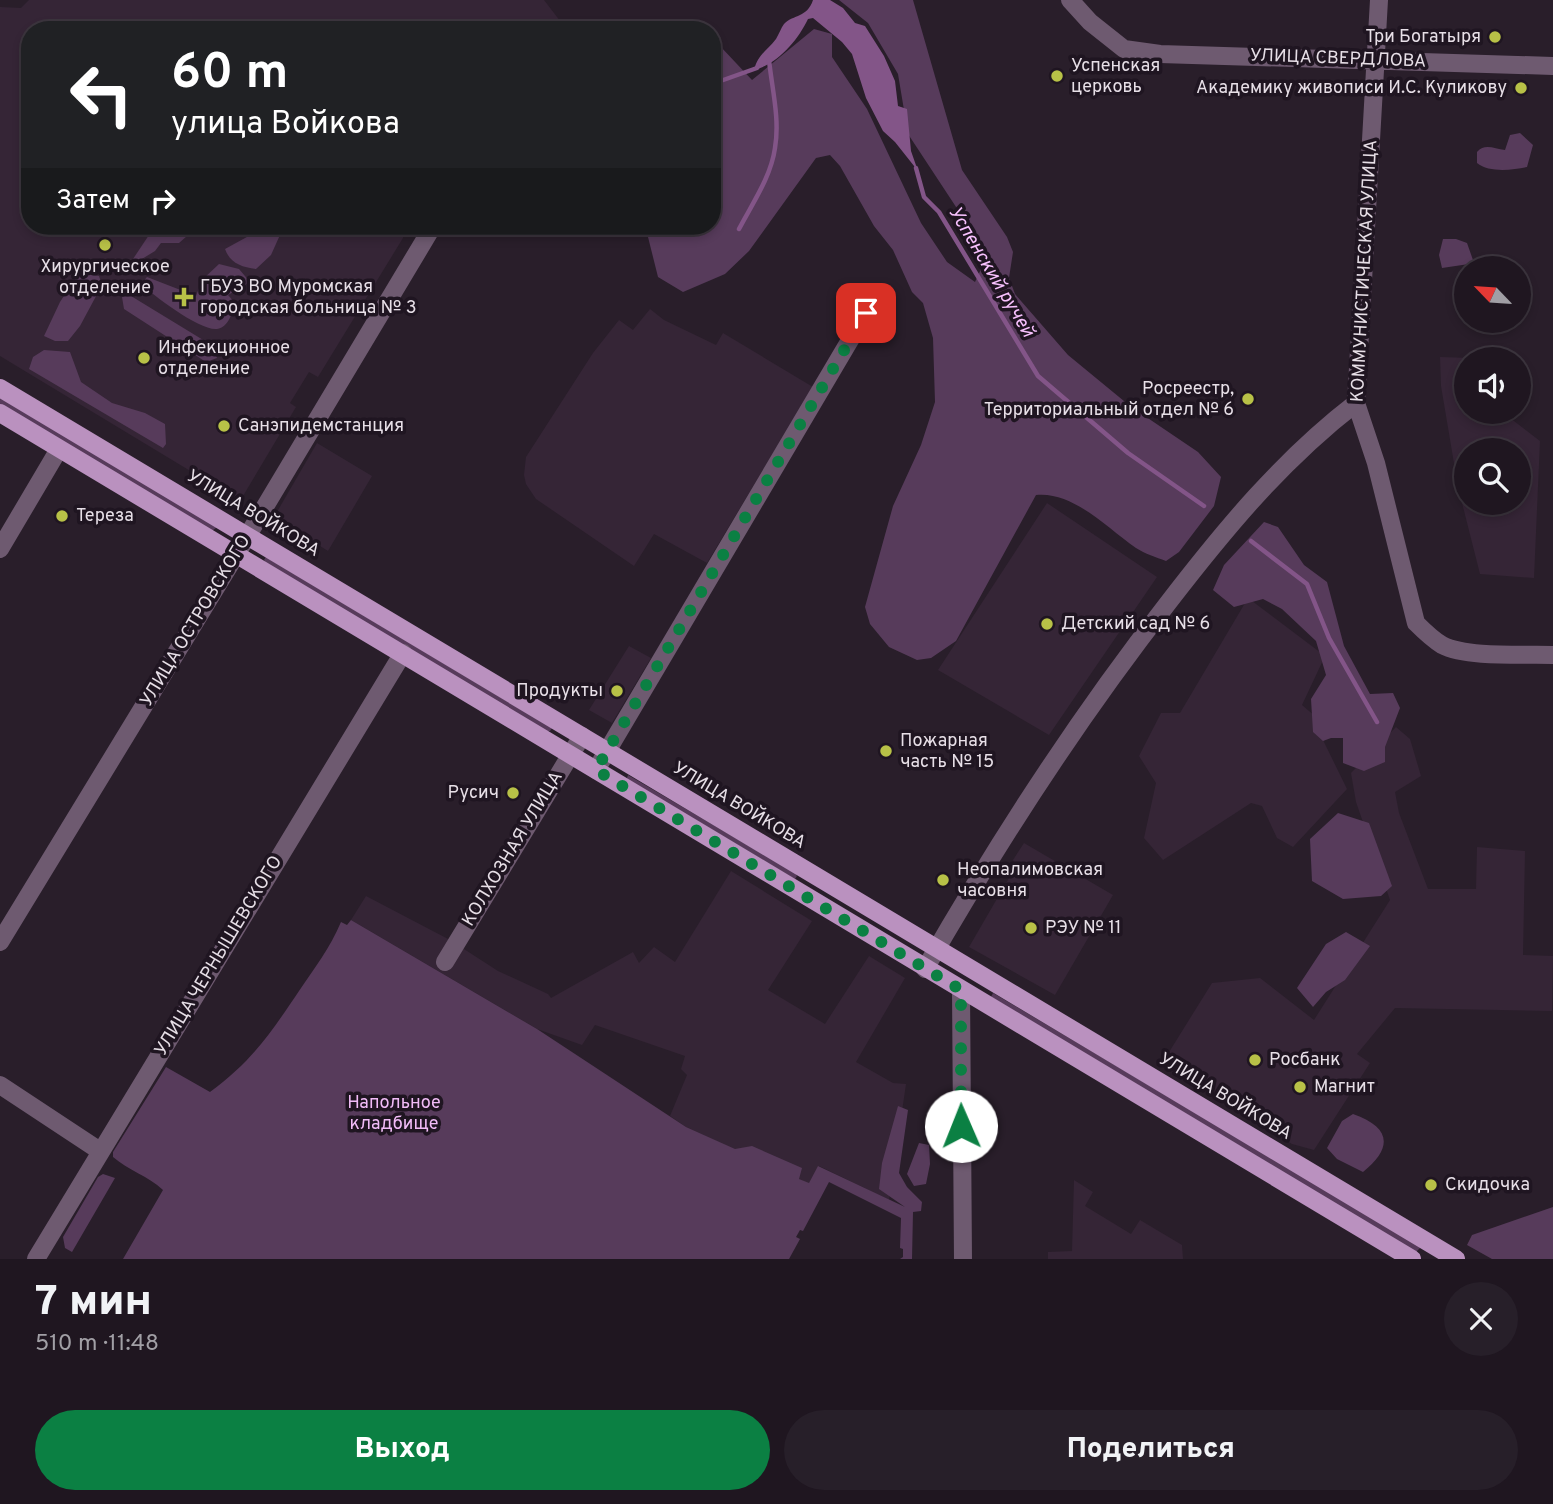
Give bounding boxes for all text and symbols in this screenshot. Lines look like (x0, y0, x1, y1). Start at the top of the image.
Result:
place label: Три Богатыря (1365, 26, 1481, 49)
marker: Три Богатыря (1487, 29, 1503, 45)
text: 60 m (171, 44, 289, 106)
street label: УЛИЦА СВЕРДЛОВА (1249, 44, 1427, 74)
icon: left (56, 49, 147, 140)
place label: Успенская церковь (1071, 55, 1160, 99)
marker: Успенская церковь (1049, 68, 1065, 84)
place label: Академику живописи И.С. Куликову (1196, 77, 1507, 100)
marker: Академику живописи И.С. Куликову (1513, 80, 1529, 96)
text: улица Войкова (171, 105, 400, 145)
street label: КОММУНИСТИЧЕСКАЯ УЛИЦА (1347, 139, 1383, 403)
icon: right (144, 182, 182, 220)
text: Затем (56, 185, 130, 218)
water label: Успенский ручей (942, 202, 1040, 343)
marker: Хирургическое отделение (97, 237, 113, 253)
place label: Хирургическое отделение (40, 256, 170, 300)
north arrow (1454, 256, 1531, 332)
map controls (1454, 256, 1531, 515)
place label: ГБУЗ ВО Муромская городская больница № 3 (200, 276, 417, 320)
pin (836, 283, 896, 343)
marker: ГБУЗ ВО Муромская городская больница № 3 (174, 287, 194, 307)
icon: arrive (847, 294, 885, 332)
place label: Инфекционное отделение (158, 337, 290, 381)
button: sound (1454, 347, 1531, 424)
marker: Инфекционное отделение (136, 350, 152, 366)
place label: Росреестр, Территориальный отдел № 6 (984, 378, 1234, 422)
marker: Росреестр, Территориальный отдел № 6 (1240, 391, 1256, 407)
place label: Cанэпидемстанция (238, 415, 404, 438)
marker: Cанэпидемстанция (216, 418, 232, 434)
button: search (1454, 438, 1531, 515)
street label: УЛИЦА ВОЙКОВА (182, 463, 325, 563)
place label: Тереза (76, 505, 134, 528)
marker: Тереза (54, 508, 70, 524)
street label: УЛИЦА ОСТРОВСКОГО (136, 531, 256, 711)
place label: Детский сад № 6 (1061, 613, 1210, 636)
marker: Детский сад № 6 (1039, 616, 1055, 632)
place label: Продукты (516, 680, 603, 703)
marker: Продукты (609, 683, 625, 699)
place label: Пожарная часть № 15 (900, 730, 994, 774)
marker: Пожарная часть № 15 (878, 743, 894, 759)
street label: УЛИЦА ВОЙКОВА (668, 755, 811, 855)
street label: КОЛХОЗНАЯ УЛИЦА (458, 767, 568, 931)
place label: Русич (448, 782, 499, 805)
marker: Русич (505, 785, 521, 801)
street label: УЛИЦА ЧЕРНЫШЕВСКОГО (150, 852, 288, 1060)
place label: Неопалимовская часовня (957, 859, 1103, 903)
marker: Неопалимовская часовня (935, 872, 951, 888)
place label: РЭУ № 11 (1045, 917, 1122, 940)
marker: РЭУ № 11 (1023, 920, 1039, 936)
street label: УЛИЦА ВОЙКОВА (1154, 1046, 1297, 1146)
place label: Росбанк (1269, 1049, 1341, 1072)
marker: Росбанк (1247, 1052, 1263, 1068)
place label: Магнит (1314, 1076, 1375, 1099)
marker: Магнит (1292, 1079, 1308, 1095)
position arrow (924, 1089, 998, 1163)
park label: Напольное кладбище (347, 1092, 441, 1136)
place label: Скидочка (1445, 1174, 1530, 1197)
marker: Скидочка (1423, 1177, 1439, 1193)
text: 7 мин (35, 1277, 152, 1330)
button: close (1444, 1282, 1518, 1356)
text: 510 m · 11:48 (35, 1330, 159, 1359)
button: Выход (35, 1410, 770, 1490)
button: Поделиться (784, 1410, 1518, 1490)

